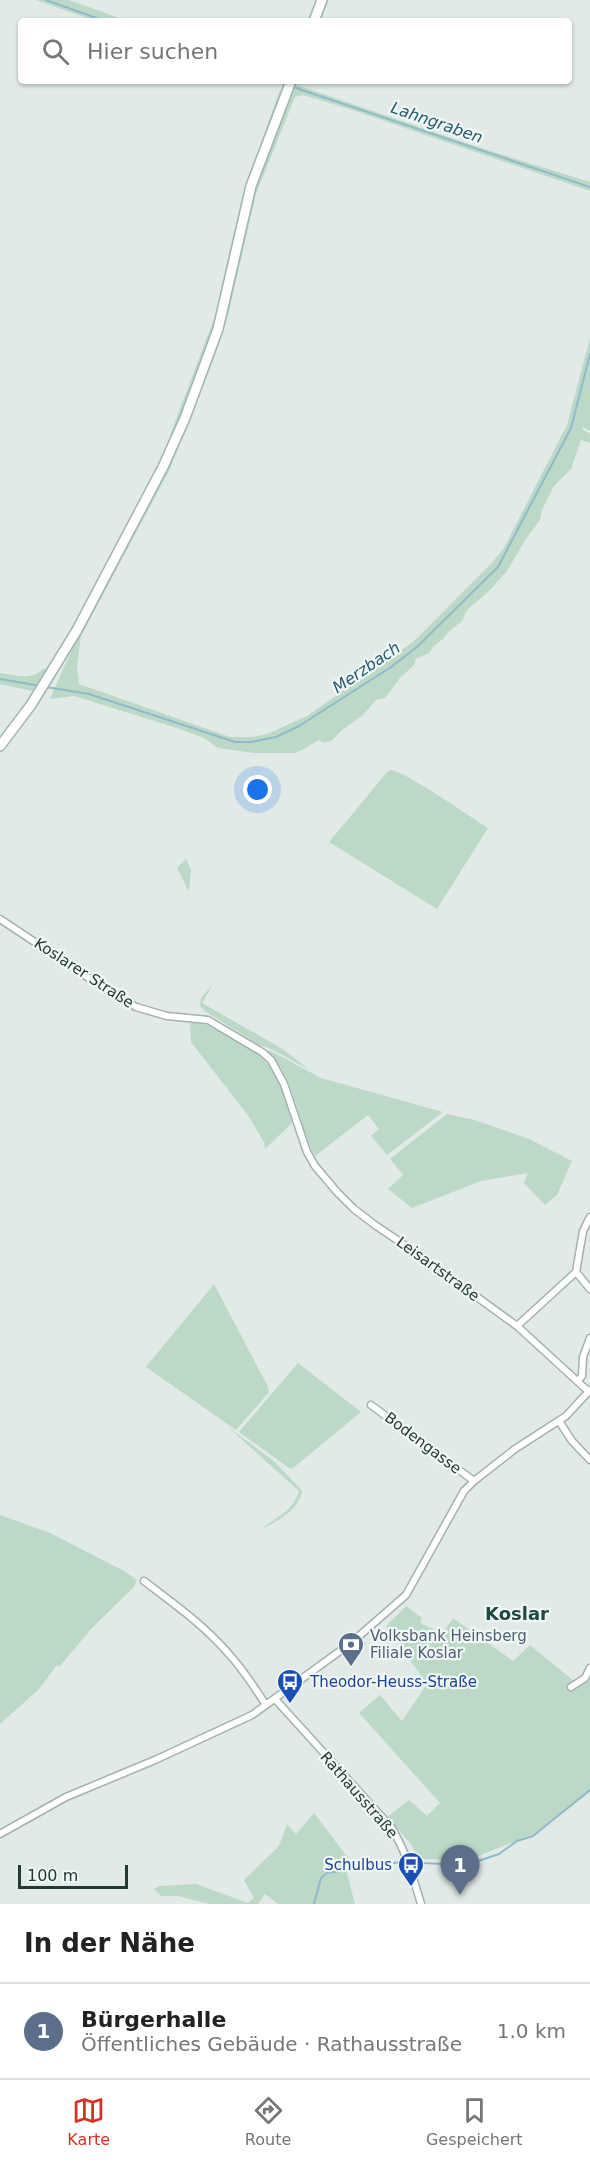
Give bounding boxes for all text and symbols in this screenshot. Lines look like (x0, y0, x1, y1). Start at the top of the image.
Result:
search box (18, 18, 572, 84)
icon: search (39, 35, 72, 68)
text: Hier suchen (87, 39, 218, 64)
water label: Lahngraben (389, 98, 485, 147)
water label: Merzbach (329, 638, 404, 697)
your location (243, 775, 272, 804)
street label: Koslarer Straße (31, 934, 137, 1012)
street label: Leisartstraße (393, 1233, 483, 1305)
street label: Bodengasse (381, 1408, 465, 1478)
district label: Koslar (485, 1603, 549, 1624)
place label: Volksbank Heinsberg Filiale Koslar (370, 1627, 527, 1662)
bank icon: Volksbank Heinsberg Filiale Koslar (336, 1630, 366, 1668)
bus stop icon: Theodor-Heuss-Straße (275, 1667, 305, 1705)
place label: Theodor-Heuss-Straße (309, 1673, 477, 1691)
street label: Rathausstraße (316, 1748, 402, 1842)
pin: 1 (440, 1846, 480, 1895)
bus stop icon: Schulbus (396, 1850, 426, 1888)
place label: Schulbus (324, 1856, 392, 1874)
scale bar (18, 1862, 128, 1890)
text: 100 m (27, 1866, 78, 1885)
text: In der Nähe (24, 1928, 195, 1958)
text: Bürgerhalle (81, 2007, 226, 2032)
text: 1 (37, 2019, 50, 2043)
text: 1.0 km (497, 2019, 566, 2043)
text: Öffentliches Gebäude · Rathausstraße (81, 2032, 462, 2056)
tab: Karte (67, 2094, 110, 2149)
tab: Route (245, 2094, 291, 2149)
tab: Gespeichert (426, 2094, 523, 2149)

